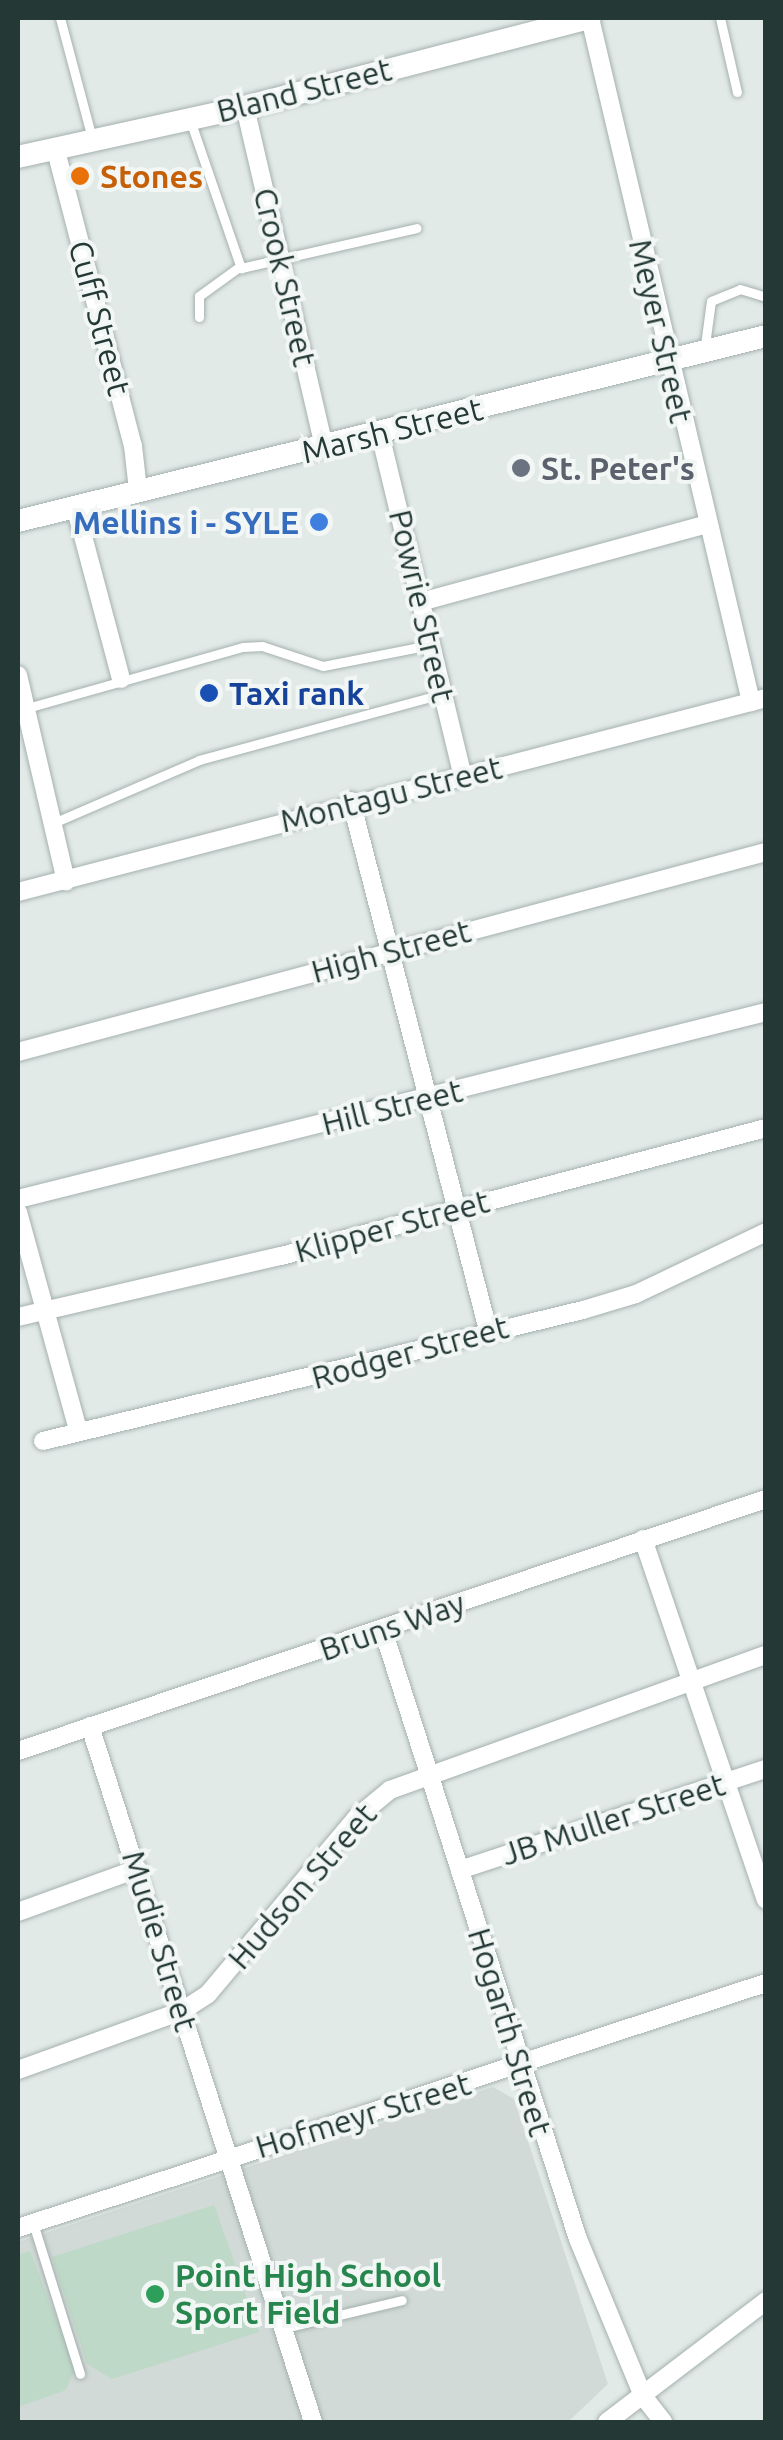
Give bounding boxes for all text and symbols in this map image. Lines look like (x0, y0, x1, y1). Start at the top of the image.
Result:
street label: Bland Street (213, 50, 395, 130)
place label: Stones (100, 157, 203, 195)
marker: Stones (69, 165, 91, 187)
street label: Crook Street (246, 184, 324, 370)
street label: Meyer Street (621, 235, 701, 427)
street label: Cuff Street (61, 236, 139, 400)
street label: Marsh Street (297, 389, 487, 471)
place label: St. Peter's (541, 449, 695, 487)
marker: St. Peter's (510, 457, 532, 479)
place label: Mellins i - SYLE (73, 503, 299, 541)
street label: Powrie Street (381, 506, 463, 706)
marker: Mellins i - SYLE (308, 511, 330, 533)
place label: Taxi rank (229, 674, 364, 712)
marker: Taxi rank (198, 682, 220, 704)
street label: Montagu Street (276, 748, 506, 840)
street label: High Street (307, 911, 475, 991)
street label: Hill Street (318, 1071, 466, 1143)
street label: Klipper Street (291, 1182, 493, 1270)
street label: Rodger Street (307, 1307, 513, 1397)
street label: Bruns Way (314, 1583, 470, 1669)
street label: JB Muller Street (496, 1765, 730, 1873)
street label: Hudson Street (220, 1795, 384, 1977)
street label: Mudie Street (114, 1846, 206, 2036)
street label: Hogarth Street (460, 1923, 560, 2141)
street label: Hofmeyr Street (251, 2064, 475, 2166)
place label: Point High School Sport Field (175, 2257, 441, 2332)
marker: Point High School Sport Field (144, 2283, 166, 2305)

